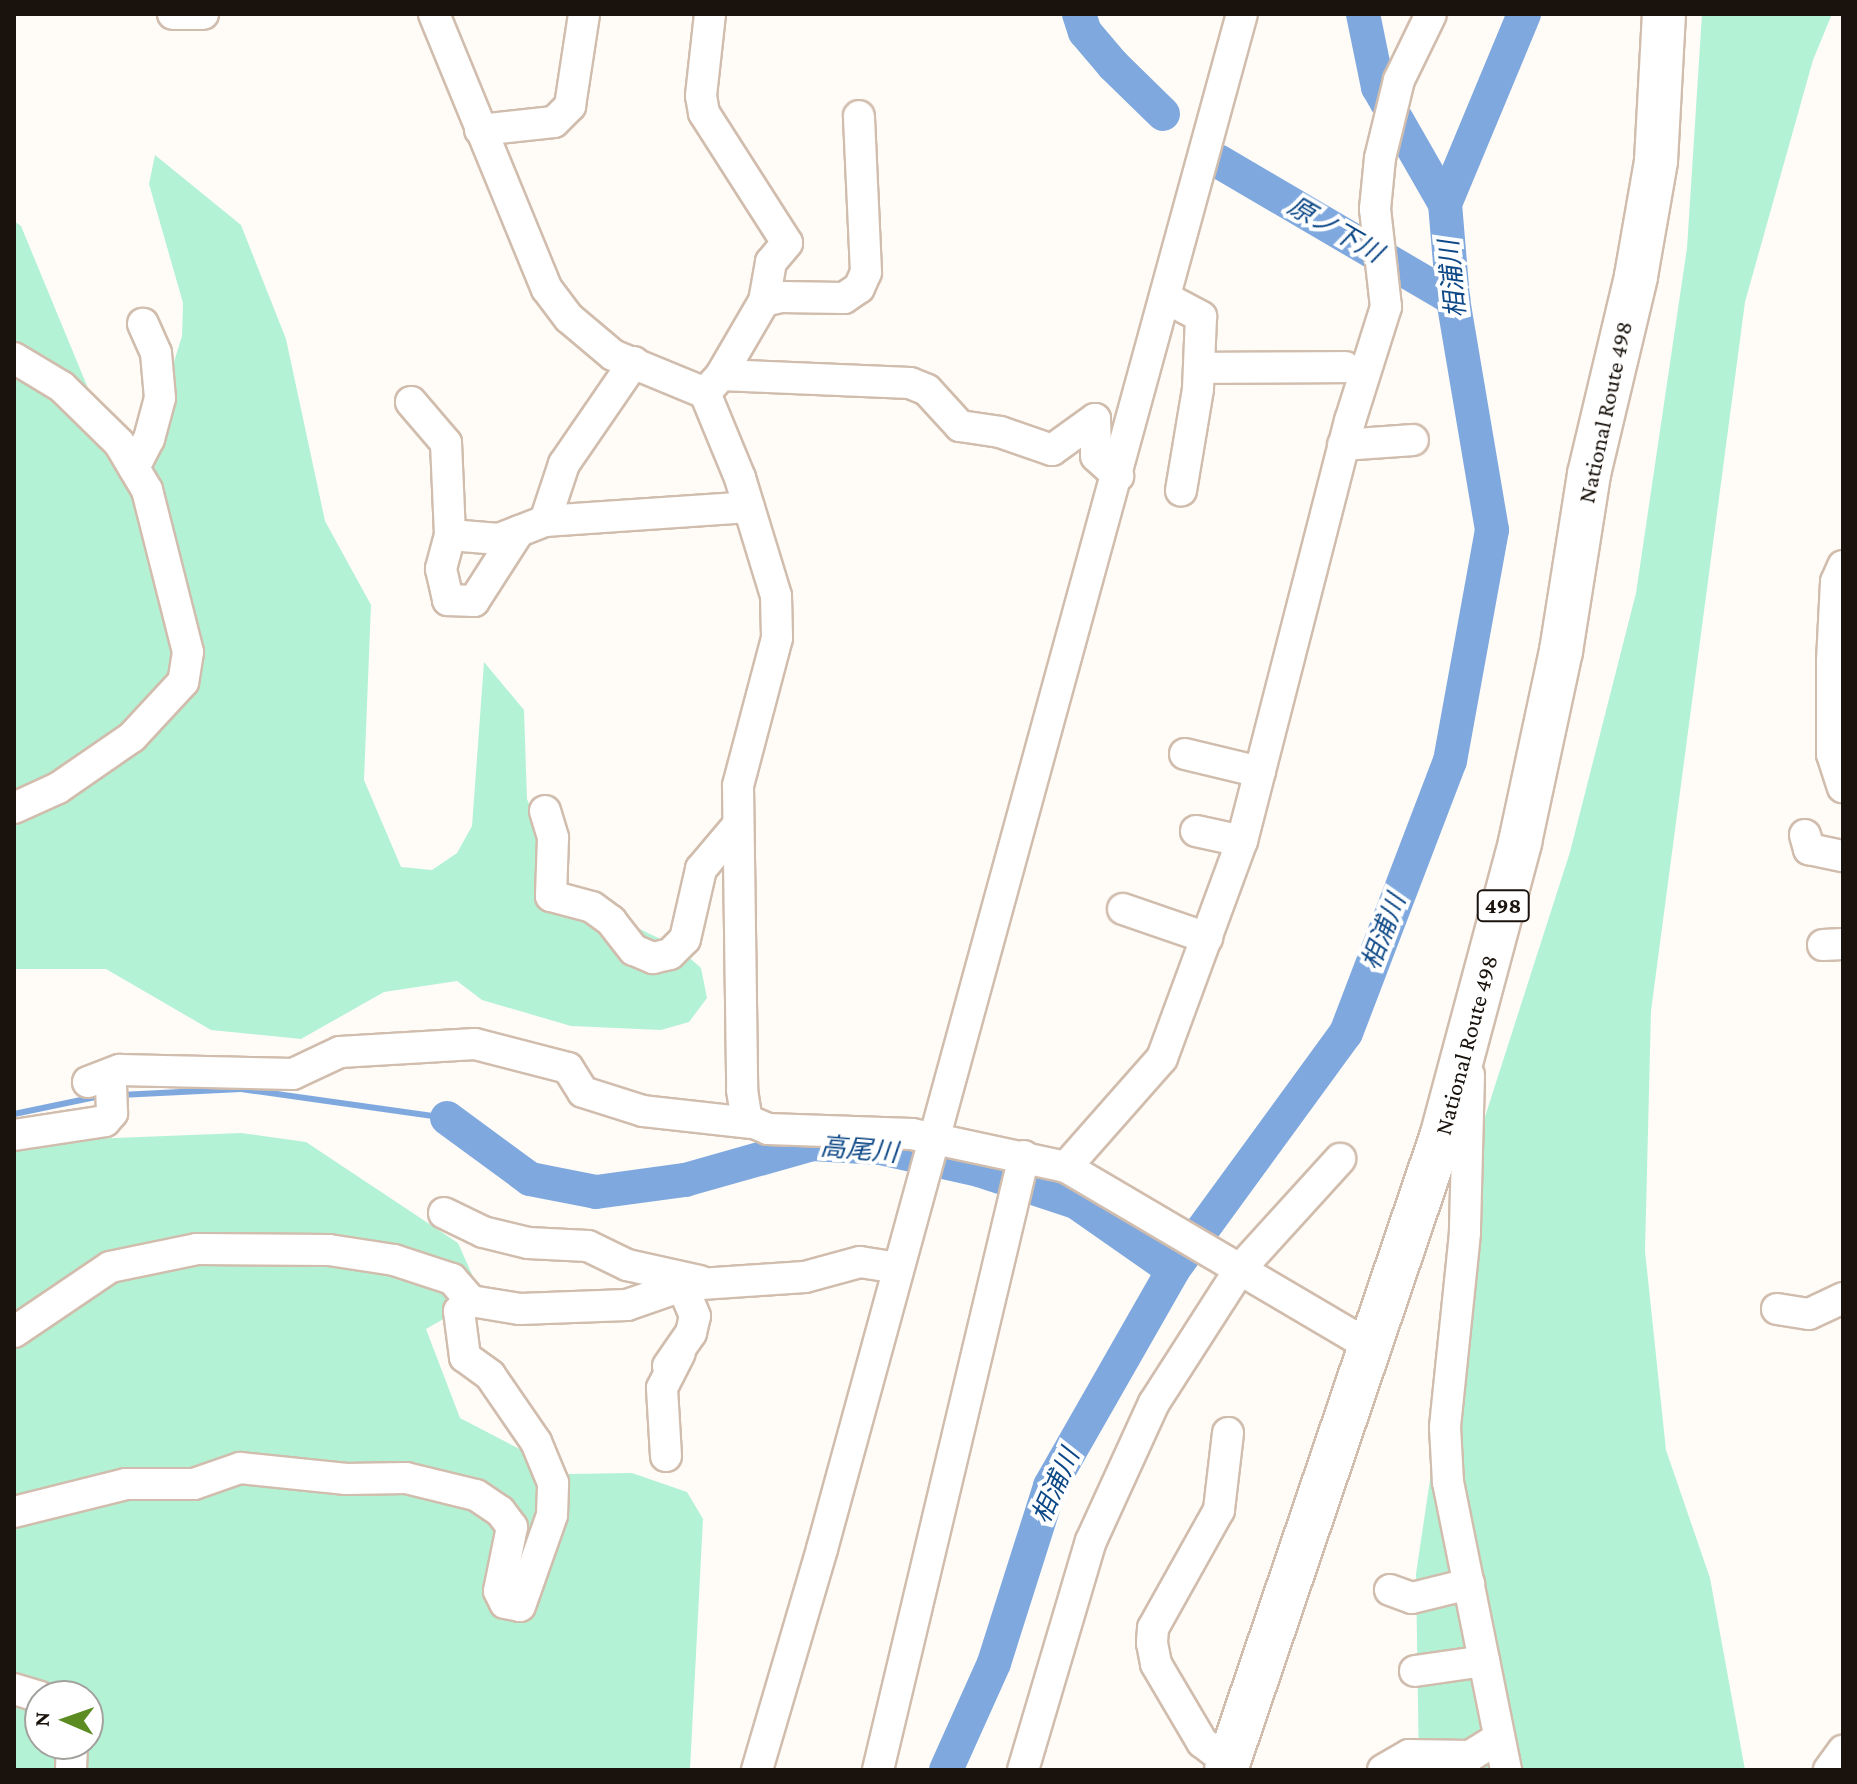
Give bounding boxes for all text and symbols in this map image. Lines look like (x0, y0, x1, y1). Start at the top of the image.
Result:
water label: 原ノ下川 (1282, 190, 1388, 270)
water label: 相浦川 (1433, 239, 1473, 319)
street label: National Route 498 (1572, 318, 1638, 506)
road number: 498 (1475, 888, 1531, 924)
water label: 相浦川 (1355, 890, 1413, 974)
street label: National Route 498 (1428, 952, 1504, 1138)
water label: 高尾川 (819, 1131, 899, 1169)
water label: 相浦川 (1026, 1444, 1086, 1528)
north arrow (24, 1680, 104, 1760)
text: N (29, 1711, 54, 1727)

